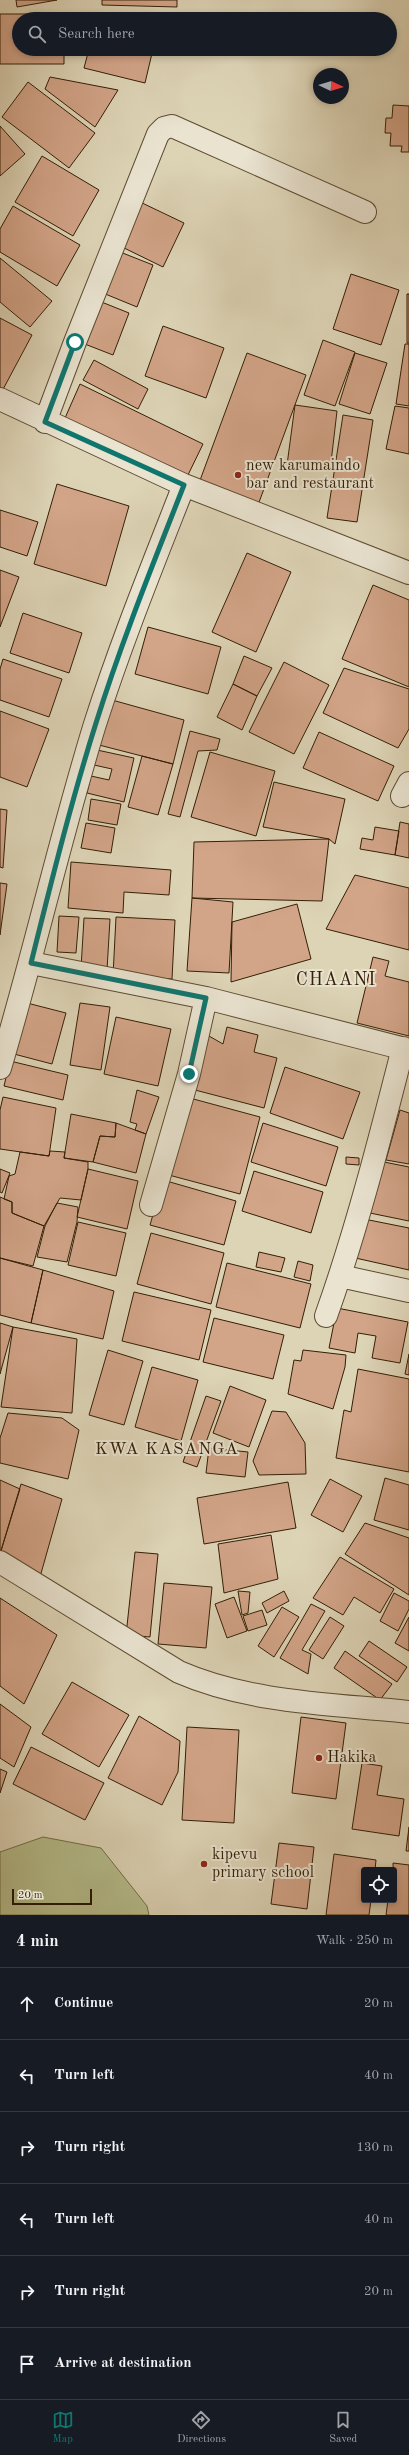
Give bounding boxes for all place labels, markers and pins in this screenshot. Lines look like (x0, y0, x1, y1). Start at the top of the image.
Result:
place label: new karumaindo bar and restaurant (246, 458, 375, 492)
marker: new karumaindo bar and restaurant (233, 470, 243, 480)
place label: Hakika (327, 1750, 376, 1766)
marker: Hakika (314, 1753, 324, 1763)
place label: kipevu primary school (212, 1847, 314, 1881)
marker: kipevu primary school (199, 1859, 209, 1869)

